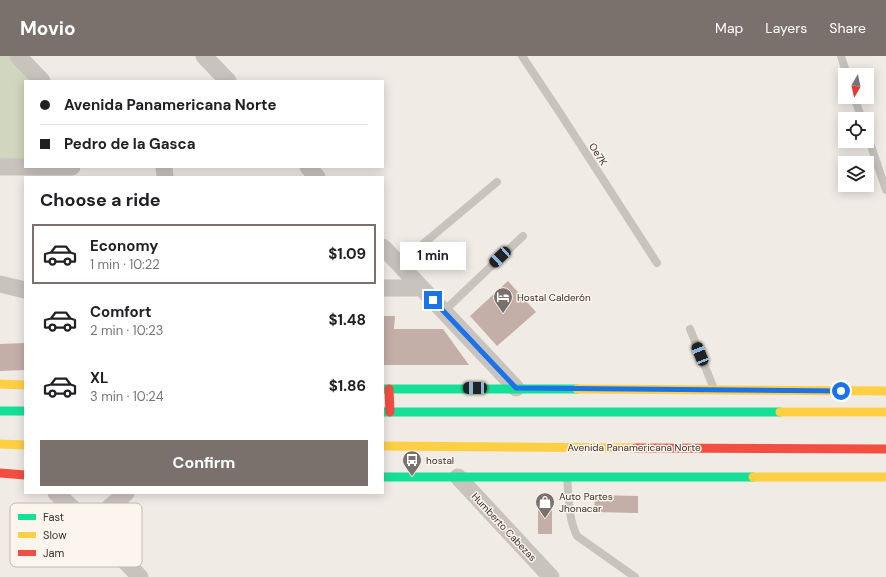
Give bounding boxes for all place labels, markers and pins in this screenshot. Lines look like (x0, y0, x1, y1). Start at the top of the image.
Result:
hotel icon: Hostal Calderón (492, 286, 514, 314)
place label: Hostal Calderón (517, 291, 591, 304)
bus stop icon: hostal (401, 449, 423, 477)
place label: hostal (426, 454, 454, 467)
place label: Auto Partes Jhonacar (559, 490, 613, 515)
shop icon: Auto Partes Jhonacar (534, 491, 556, 519)

